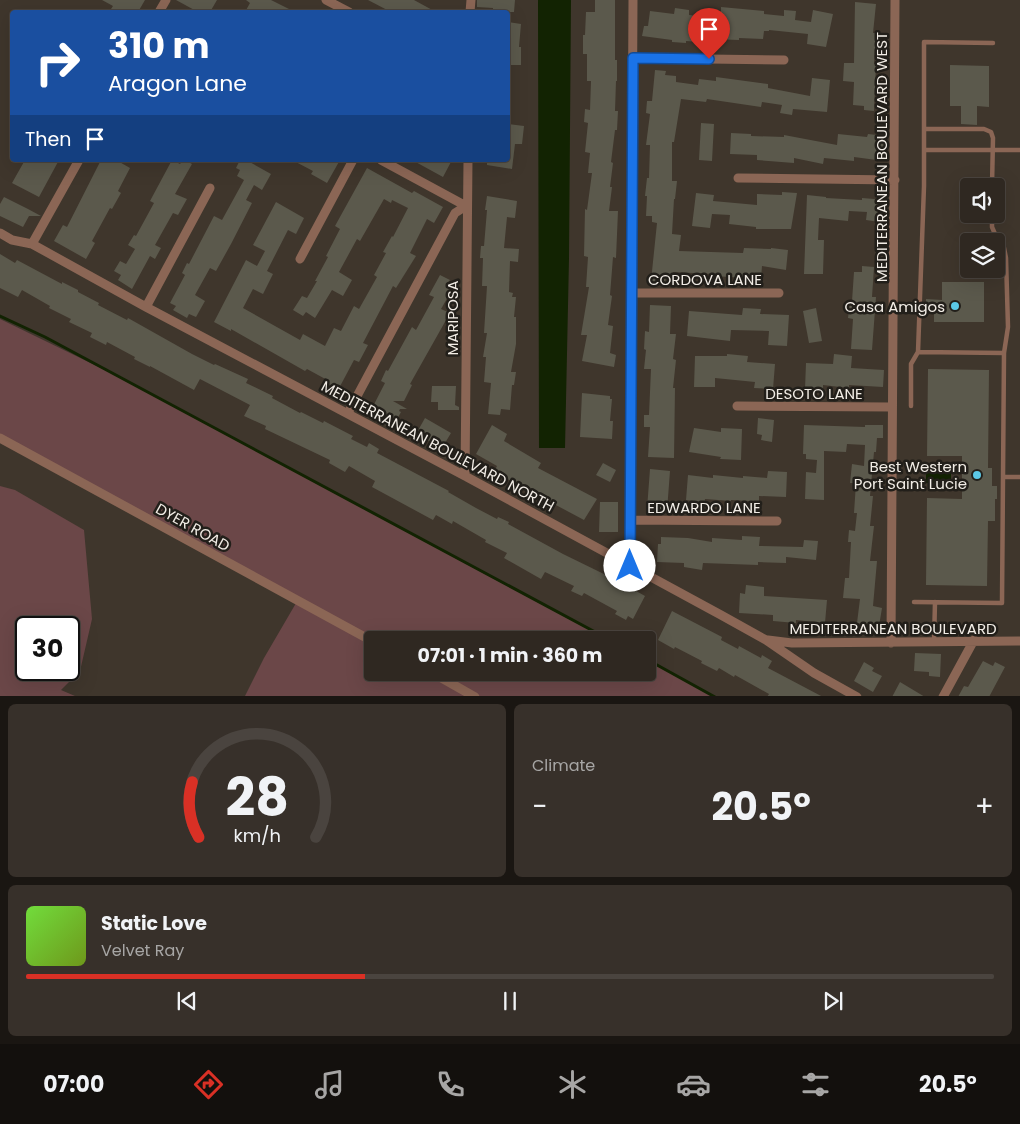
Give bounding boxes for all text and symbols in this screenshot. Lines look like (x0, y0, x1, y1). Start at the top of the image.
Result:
pin (688, 8, 730, 59)
icon: arrive (695, 15, 723, 43)
text: 310 m (108, 21, 210, 70)
icon: right (25, 30, 90, 95)
street label: MEDITERRANEAN BOULEVARD WEST (871, 32, 892, 282)
text: Aragon Lane (108, 68, 247, 99)
icon: arrive (81, 125, 109, 153)
text: Then (25, 126, 71, 153)
map controls (960, 178, 1005, 278)
button: sound (960, 178, 1005, 223)
button: layers (960, 233, 1005, 278)
street label: CORDOVA LANE (648, 269, 762, 290)
street label: MARIPOSA (442, 280, 463, 356)
place label: Casa Amigos (844, 296, 945, 317)
marker: Casa Amigos (949, 300, 961, 312)
street label: MEDITERRANEAN BOULEVARD NORTH (318, 375, 558, 517)
street label: DESOTO LANE (765, 383, 863, 404)
place label: Best Western Port Saint Lucie (854, 456, 967, 494)
marker: Best Western Port Saint Lucie (971, 469, 983, 481)
street label: EDWARDO LANE (647, 497, 761, 518)
street label: DYER ROAD (152, 498, 234, 556)
position arrow (603, 539, 655, 591)
speed limit sign: 30 (15, 616, 80, 681)
street label: MEDITERRANEAN BOULEVARD (789, 618, 997, 639)
text: 07:01 · 1 min · 360 m (418, 642, 602, 669)
text: Climate (532, 754, 595, 777)
text: 28 (225, 761, 289, 834)
text: 20.5° (711, 780, 811, 833)
text: − (532, 787, 547, 826)
text: + (975, 787, 994, 826)
text: km/h (233, 823, 281, 848)
text: Static Love (101, 910, 207, 937)
text: Velvet Ray (101, 939, 184, 962)
icon: previous (173, 987, 201, 1015)
icon: pause (496, 987, 524, 1015)
icon: next (819, 987, 847, 1015)
icon: directions (191, 1067, 226, 1102)
icon: music (312, 1067, 347, 1102)
icon: phone (433, 1067, 468, 1102)
icon: climate (555, 1067, 590, 1102)
icon: car (676, 1067, 711, 1102)
icon: filters (798, 1067, 833, 1102)
text: 07:00 (43, 1069, 104, 1100)
text: 20.5° (919, 1069, 977, 1100)

